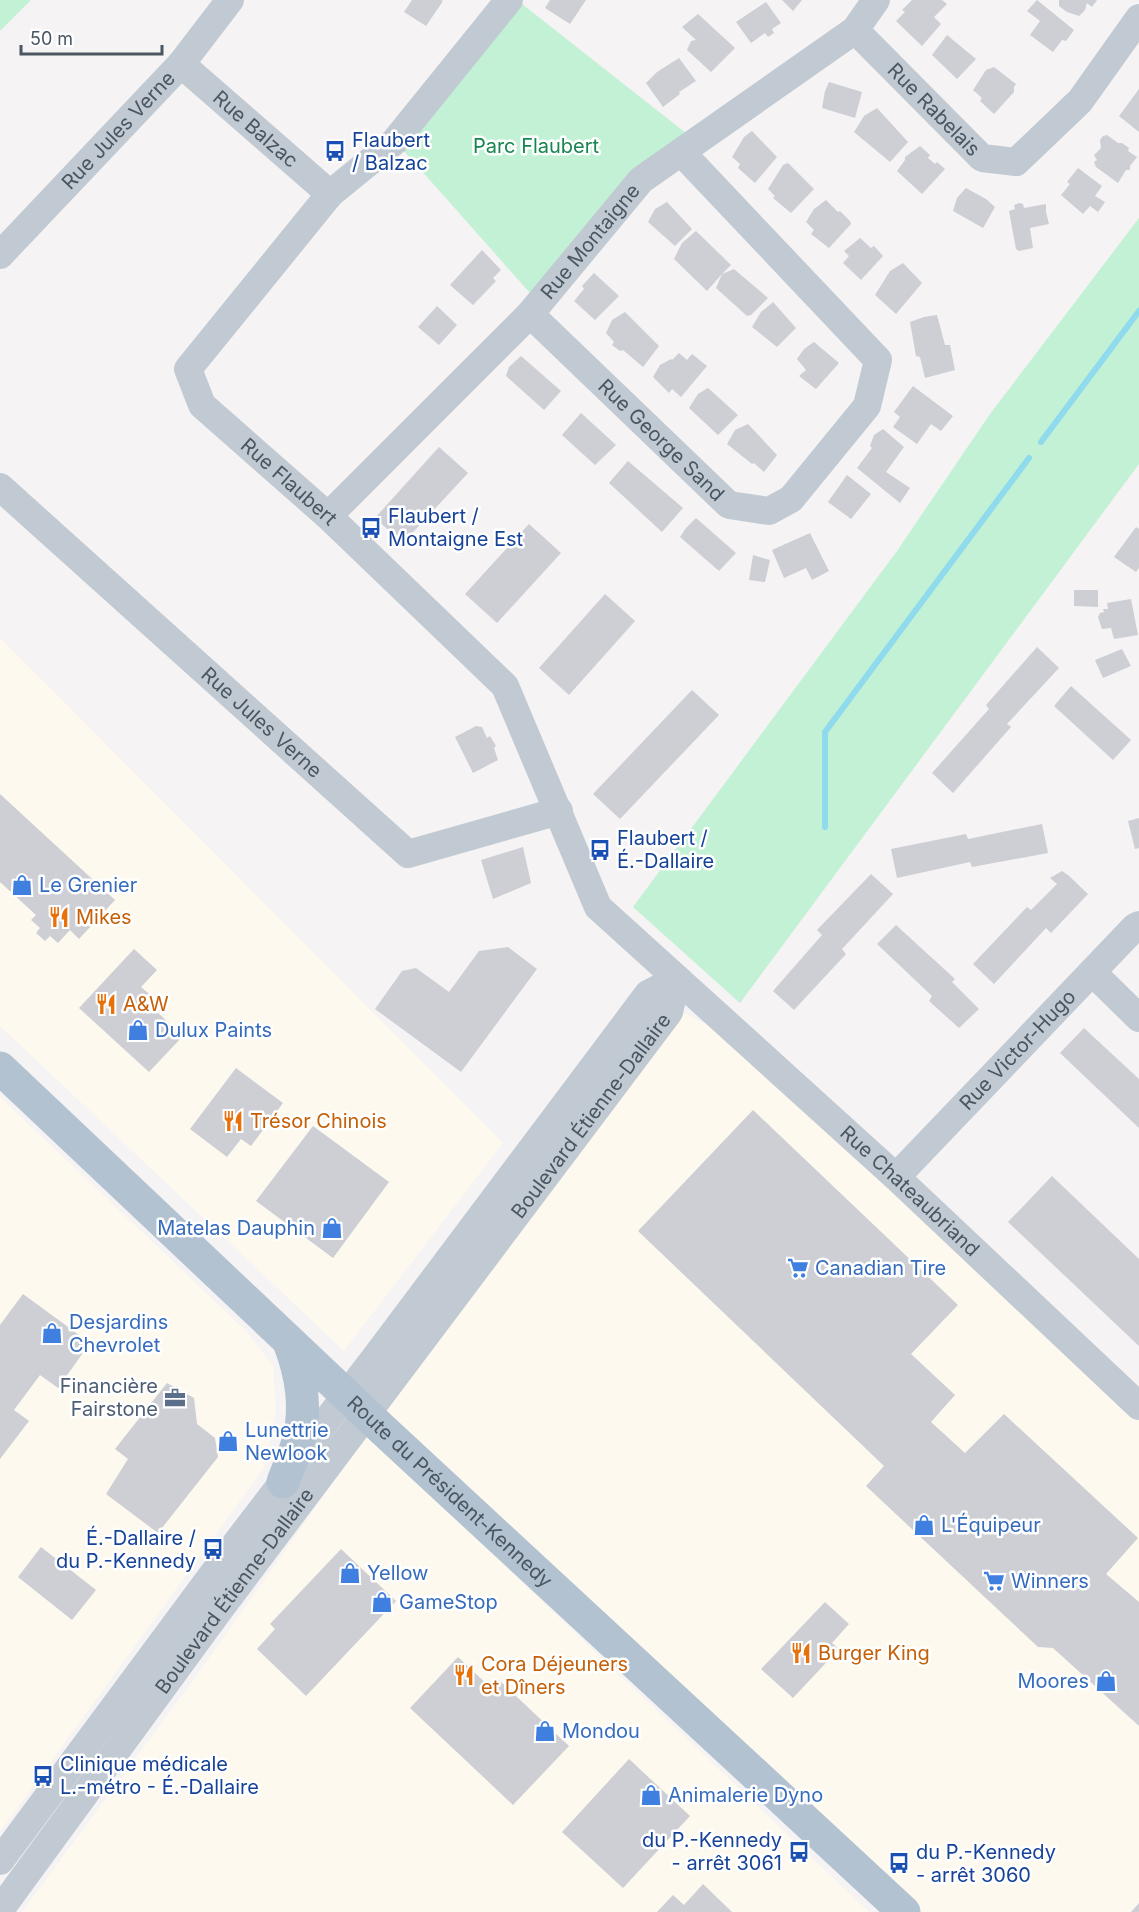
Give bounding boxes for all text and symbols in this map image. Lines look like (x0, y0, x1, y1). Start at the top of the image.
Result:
scale bar (21, 18, 162, 56)
text: 50 m (30, 28, 73, 49)
street label: Rue Rabelais (883, 58, 985, 161)
street label: Rue Jules Verne (57, 66, 180, 194)
street label: Rue Balzac (208, 86, 303, 173)
place label: Flaubert / Balzac (352, 128, 430, 175)
park label: Parc Flaubert (473, 134, 600, 158)
bus stop icon: Flaubert / Balzac (323, 139, 347, 163)
street label: Rue Montaigne (536, 179, 645, 304)
street label: Rue George Sand (593, 374, 729, 506)
street label: Rue Flaubert (236, 433, 342, 530)
place label: Flaubert / Montaigne Est (388, 504, 524, 551)
bus stop icon: Flaubert / Montaigne Est (359, 516, 383, 540)
street label: Rue Jules Verne (197, 662, 327, 783)
place label: Flaubert / É.-Dallaire (617, 826, 714, 873)
bus stop icon: Flaubert / É.-Dallaire (588, 838, 612, 862)
shop icon: Le Grenier (10, 873, 34, 897)
place label: Le Grenier (39, 873, 138, 897)
restaurant icon: Mikes (47, 905, 71, 929)
place label: Mikes (76, 905, 132, 929)
street label: Rue Victor-Hugo (955, 985, 1081, 1115)
restaurant icon: A&W (94, 992, 118, 1016)
place label: A&W (123, 992, 169, 1016)
street label: Boulevard Étienne-Dallaire (506, 1008, 676, 1223)
shop icon: Dulux Paints (126, 1018, 150, 1042)
place label: Dulux Paints (155, 1018, 272, 1042)
restaurant icon: Trésor Chinois (221, 1109, 245, 1133)
place label: Trésor Chinois (250, 1109, 387, 1133)
street label: Rue Chateaubriand (835, 1120, 984, 1261)
place label: Matelas Dauphin (157, 1216, 315, 1240)
shop icon: Matelas Dauphin (320, 1216, 344, 1240)
supermarket icon: Canadian Tire (786, 1256, 810, 1280)
place label: Canadian Tire (815, 1256, 946, 1280)
place label: Desjardins Chevrolet (69, 1310, 168, 1357)
shop icon: Desjardins Chevrolet (40, 1321, 64, 1345)
place label: Financière Fairstone (60, 1374, 158, 1421)
office icon: Financière Fairstone (163, 1386, 187, 1410)
street label: Route du Président-Kennedy (342, 1391, 558, 1593)
place label: Lunettrie Newlook (245, 1418, 329, 1465)
shop icon: Lunettrie Newlook (216, 1429, 240, 1453)
street label: Boulevard Étienne-Dallaire (150, 1483, 319, 1698)
place label: L'Équipeur (941, 1512, 1041, 1537)
shop icon: L'Équipeur (912, 1513, 936, 1537)
place label: É.-Dallaire / du P.-Kennedy (56, 1525, 196, 1573)
bus stop icon: É.-Dallaire / du P.-Kennedy (201, 1537, 225, 1561)
shop icon: Yellow (338, 1561, 362, 1585)
place label: Yellow (367, 1561, 428, 1585)
supermarket icon: Winners (982, 1569, 1006, 1593)
place label: Winners (1011, 1569, 1089, 1593)
shop icon: GameStop (370, 1590, 394, 1614)
place label: GameStop (399, 1590, 498, 1614)
restaurant icon: Burger King (789, 1641, 813, 1665)
place label: Burger King (818, 1641, 930, 1665)
place label: Cora Déjeuners et Dîners (481, 1652, 628, 1699)
restaurant icon: Cora Déjeuners et Dîners (452, 1663, 476, 1687)
place label: Moores (1018, 1669, 1089, 1693)
shop icon: Moores (1094, 1669, 1118, 1693)
shop icon: Mondou (533, 1719, 557, 1743)
place label: Mondou (562, 1719, 640, 1743)
place label: Clinique médicale L.-métro - É.-Dallaire (60, 1752, 259, 1799)
bus stop icon: Clinique médicale L.-métro - É.-Dallaire (31, 1764, 55, 1788)
shop icon: Animalerie Dyno (639, 1783, 663, 1807)
place label: Animalerie Dyno (668, 1783, 823, 1807)
place label: du P.-Kennedy - arrêt 3061 (642, 1828, 782, 1875)
bus stop icon: du P.-Kennedy - arrêt 3061 (787, 1840, 811, 1864)
place label: du P.-Kennedy - arrêt 3060 (916, 1840, 1056, 1887)
bus stop icon: du P.-Kennedy - arrêt 3060 (887, 1851, 911, 1875)

